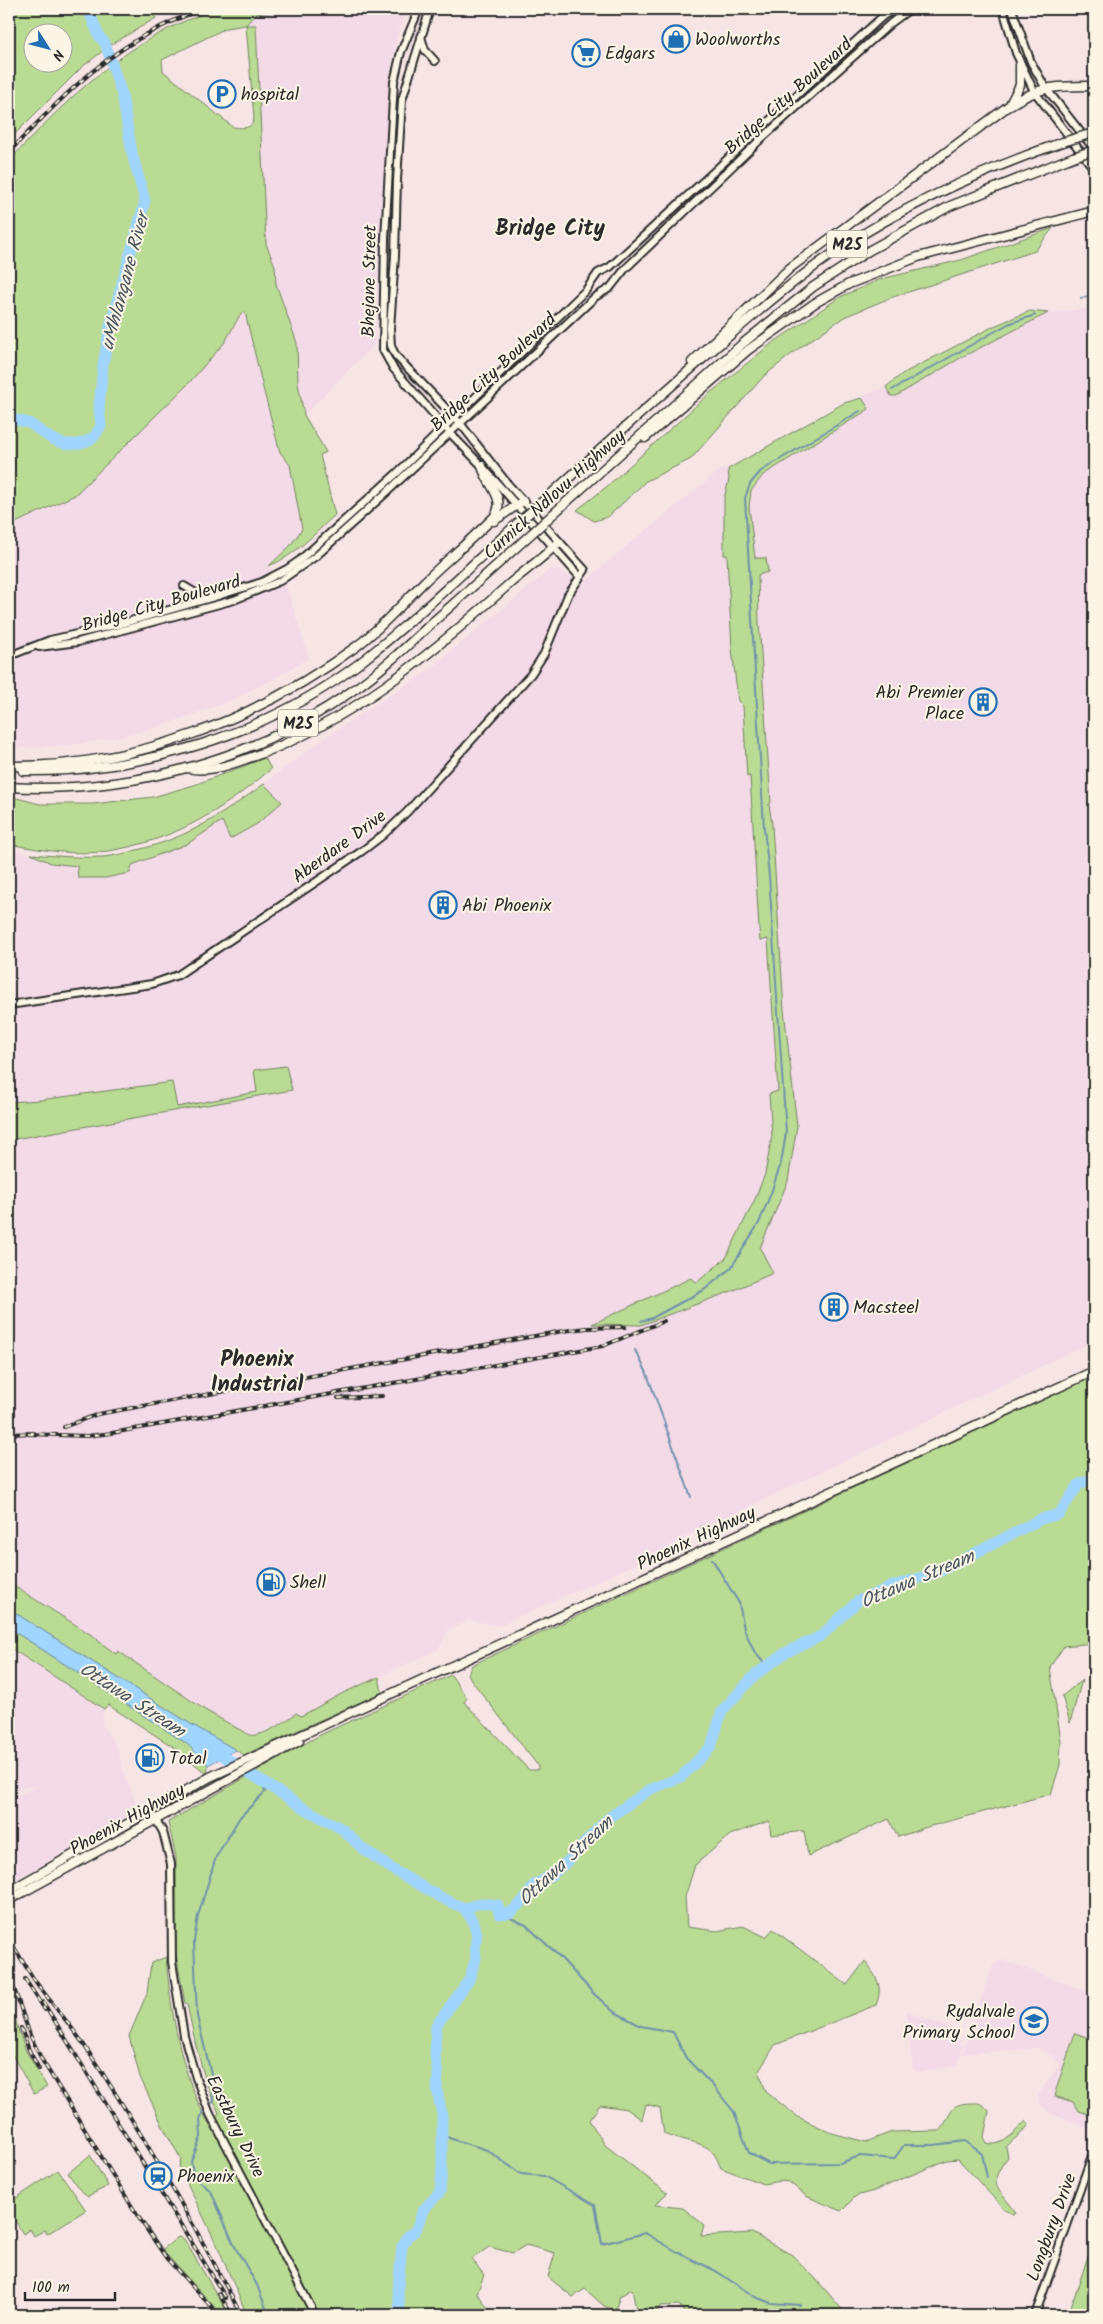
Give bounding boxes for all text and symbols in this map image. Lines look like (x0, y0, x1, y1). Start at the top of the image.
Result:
north arrow (22, 22, 72, 72)
shop icon: Woolworths (661, 24, 691, 54)
place label: Woolworths (695, 26, 781, 55)
street label: Bridge City Boulevard (718, 31, 860, 163)
supermarket icon: Edgars (571, 38, 601, 68)
place label: Edgars (605, 40, 655, 69)
text: N (46, 45, 69, 65)
parking icon: hospital (207, 79, 237, 109)
place label: hospital (241, 81, 300, 110)
water label: uMhlangane River (93, 206, 160, 353)
district label: Bridge City (495, 212, 605, 247)
street label: Bhejane Street (355, 223, 386, 338)
road number: M25 (827, 230, 867, 258)
street label: Bridge City Boulevard (424, 306, 565, 440)
street label: Curnick Ndlovu Highway (477, 423, 633, 567)
street label: Bridge City Boulevard (79, 568, 245, 641)
place label: Abi Premier Place (876, 679, 965, 729)
building icon: Abi Premier Place (968, 687, 998, 717)
road number: M25 (278, 710, 318, 736)
street label: Aberdare Drive (287, 803, 393, 891)
building icon: Abi Phoenix (428, 890, 458, 920)
place label: Abi Phoenix (462, 892, 551, 921)
building icon: Macsteel (819, 1292, 849, 1322)
place label: Macsteel (853, 1294, 919, 1323)
district label: Phoenix Industrial (211, 1343, 303, 1403)
street label: Phoenix Highway (633, 1499, 761, 1580)
water label: Ottawa Stream (856, 1542, 981, 1617)
fuel station icon: Shell (256, 1567, 286, 1597)
place label: Shell (290, 1569, 327, 1598)
water label: Ottawa Stream (73, 1655, 192, 1747)
fuel station icon: Total (135, 1743, 165, 1773)
place label: Total (169, 1745, 207, 1774)
street label: Phoenix Highway (65, 1776, 191, 1864)
water label: Ottawa Stream (512, 1808, 622, 1914)
place label: Rydalvale Primary School (903, 1998, 1016, 2048)
school or university icon: Rydalvale Primary School (1019, 2006, 1049, 2036)
street label: Eastbury Drive (197, 2070, 272, 2183)
station icon: Phoenix (143, 2161, 173, 2191)
place label: Phoenix (177, 2163, 235, 2192)
street label: Longbury Drive (1019, 2169, 1085, 2286)
scale bar (25, 2269, 115, 2301)
text: 100 m (32, 2276, 70, 2300)

